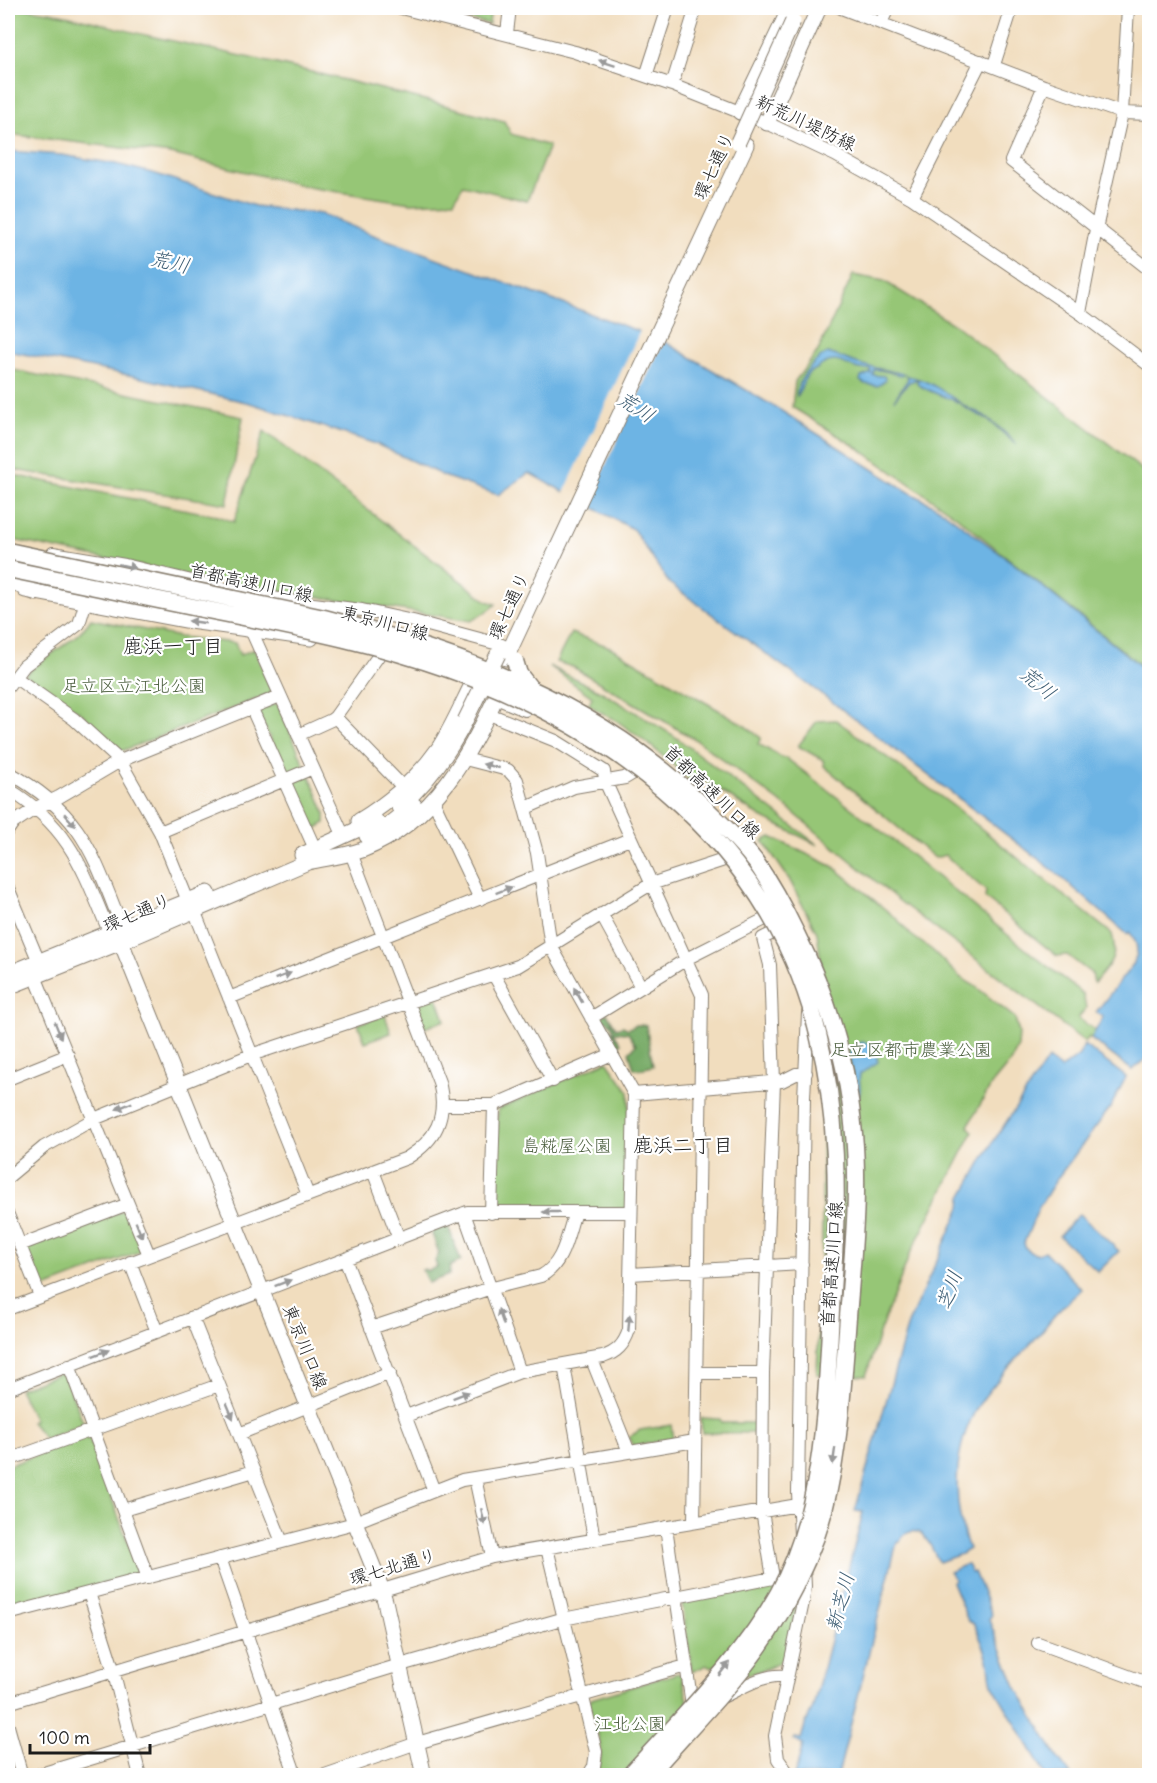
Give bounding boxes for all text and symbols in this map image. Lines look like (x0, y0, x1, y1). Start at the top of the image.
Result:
one-way arrow (598, 58, 616, 67)
street label: 新荒川堤防線 (752, 89, 860, 156)
street label: 環七通り (688, 128, 739, 203)
water label: 荒川 (148, 245, 192, 278)
water label: 荒川 (613, 385, 660, 428)
street label: 首都高速川口線 (187, 558, 315, 607)
one-way arrow (118, 561, 137, 571)
street label: 環七通り (483, 568, 534, 643)
street label: 東京川口線 (339, 600, 432, 645)
one-way arrow (187, 618, 206, 627)
district label: 鹿浜一丁目 (123, 633, 223, 658)
water label: 荒川 (1015, 660, 1062, 705)
park label: 足立区立江北公園 (62, 674, 206, 697)
street label: 首都高速川口線 (659, 740, 766, 844)
one-way arrow (482, 761, 500, 770)
one-way arrow (63, 812, 76, 827)
one-way arrow (495, 884, 513, 894)
street label: 環七通り (99, 888, 174, 937)
one-way arrow (274, 971, 292, 980)
one-way arrow (574, 987, 584, 1004)
one-way arrow (53, 1021, 63, 1039)
park label: 足立区都市農業公園 (830, 1038, 992, 1061)
one-way arrow (114, 1101, 132, 1111)
district label: 鹿浜二丁目 (633, 1132, 733, 1157)
park label: 島糀屋公園 (522, 1134, 612, 1157)
street label: 首都高速川口線 (816, 1200, 847, 1328)
one-way arrow (542, 1207, 561, 1217)
one-way arrow (135, 1221, 144, 1239)
water label: 芝川 (930, 1267, 967, 1313)
one-way arrow (274, 1277, 292, 1287)
street label: 東京川口線 (278, 1301, 333, 1393)
one-way arrow (495, 1307, 505, 1325)
one-way arrow (624, 1313, 634, 1332)
one-way arrow (93, 1348, 111, 1358)
one-way arrow (452, 1389, 470, 1399)
one-way arrow (225, 1402, 234, 1419)
one-way arrow (829, 1446, 838, 1465)
one-way arrow (479, 1508, 489, 1527)
street label: 環七北通り (346, 1543, 439, 1590)
water label: 新芝川 (820, 1570, 859, 1634)
one-way arrow (717, 1661, 729, 1676)
park label: 江北公園 (594, 1712, 666, 1735)
scale bar (30, 1717, 150, 1755)
text: 100 m (39, 1726, 90, 1749)

